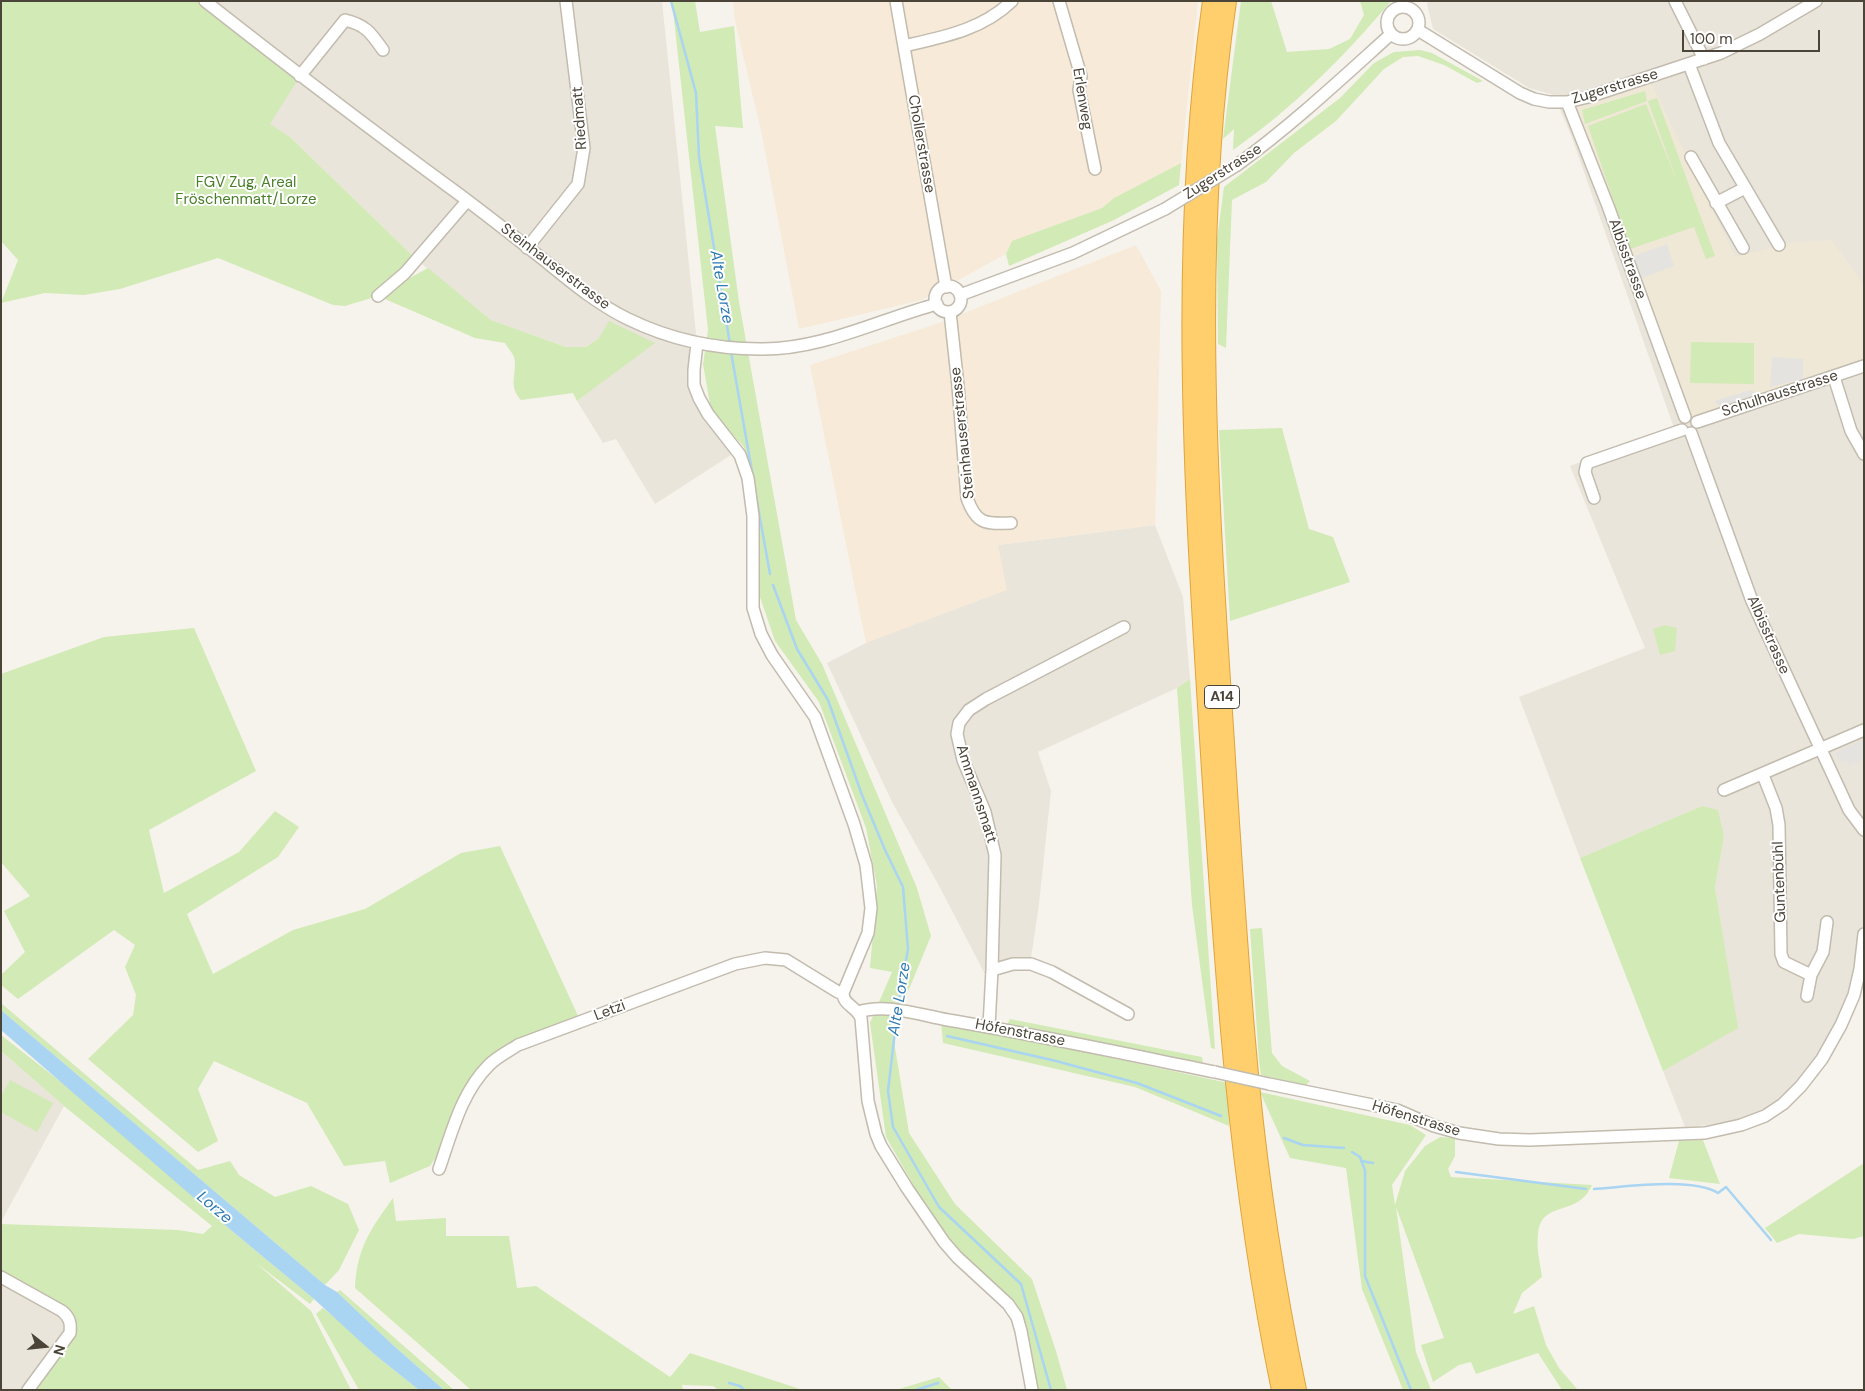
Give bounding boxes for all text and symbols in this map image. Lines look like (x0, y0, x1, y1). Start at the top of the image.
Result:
scale bar (1685, 20, 1822, 52)
text: 100 m (1690, 29, 1733, 49)
street label: Zugerstrasse (1570, 65, 1660, 109)
street label: Erlenweg (1068, 67, 1096, 131)
street label: Riedmatt (569, 86, 591, 150)
street label: Chollerstrasse (904, 93, 938, 195)
street label: Zugerstrasse (1181, 140, 1265, 204)
park label: FGV Zug, Areal Fröschenmatt/Lorze (175, 174, 317, 209)
street label: Albisstrasse (1604, 216, 1650, 302)
street label: Steinhauserstrasse (497, 220, 613, 314)
water label: Alte Lorze (705, 249, 737, 325)
street label: Steinhauserstrasse (947, 366, 979, 500)
street label: Schulhausstrasse (1720, 367, 1840, 421)
street label: Albisstrasse (1743, 593, 1793, 677)
road number: A14 (1204, 686, 1240, 709)
street label: Ammannsmatt (952, 742, 1000, 846)
street label: Guntenbühl (1770, 841, 1790, 923)
water label: Alte Lorze (885, 961, 915, 1037)
street label: Letzi (592, 997, 628, 1025)
street label: Höfenstrasse (973, 1015, 1067, 1051)
street label: Höfenstrasse (1370, 1097, 1462, 1141)
water label: Lorze (192, 1188, 236, 1228)
north arrow (20, 1321, 70, 1371)
text: N (49, 1343, 69, 1358)

